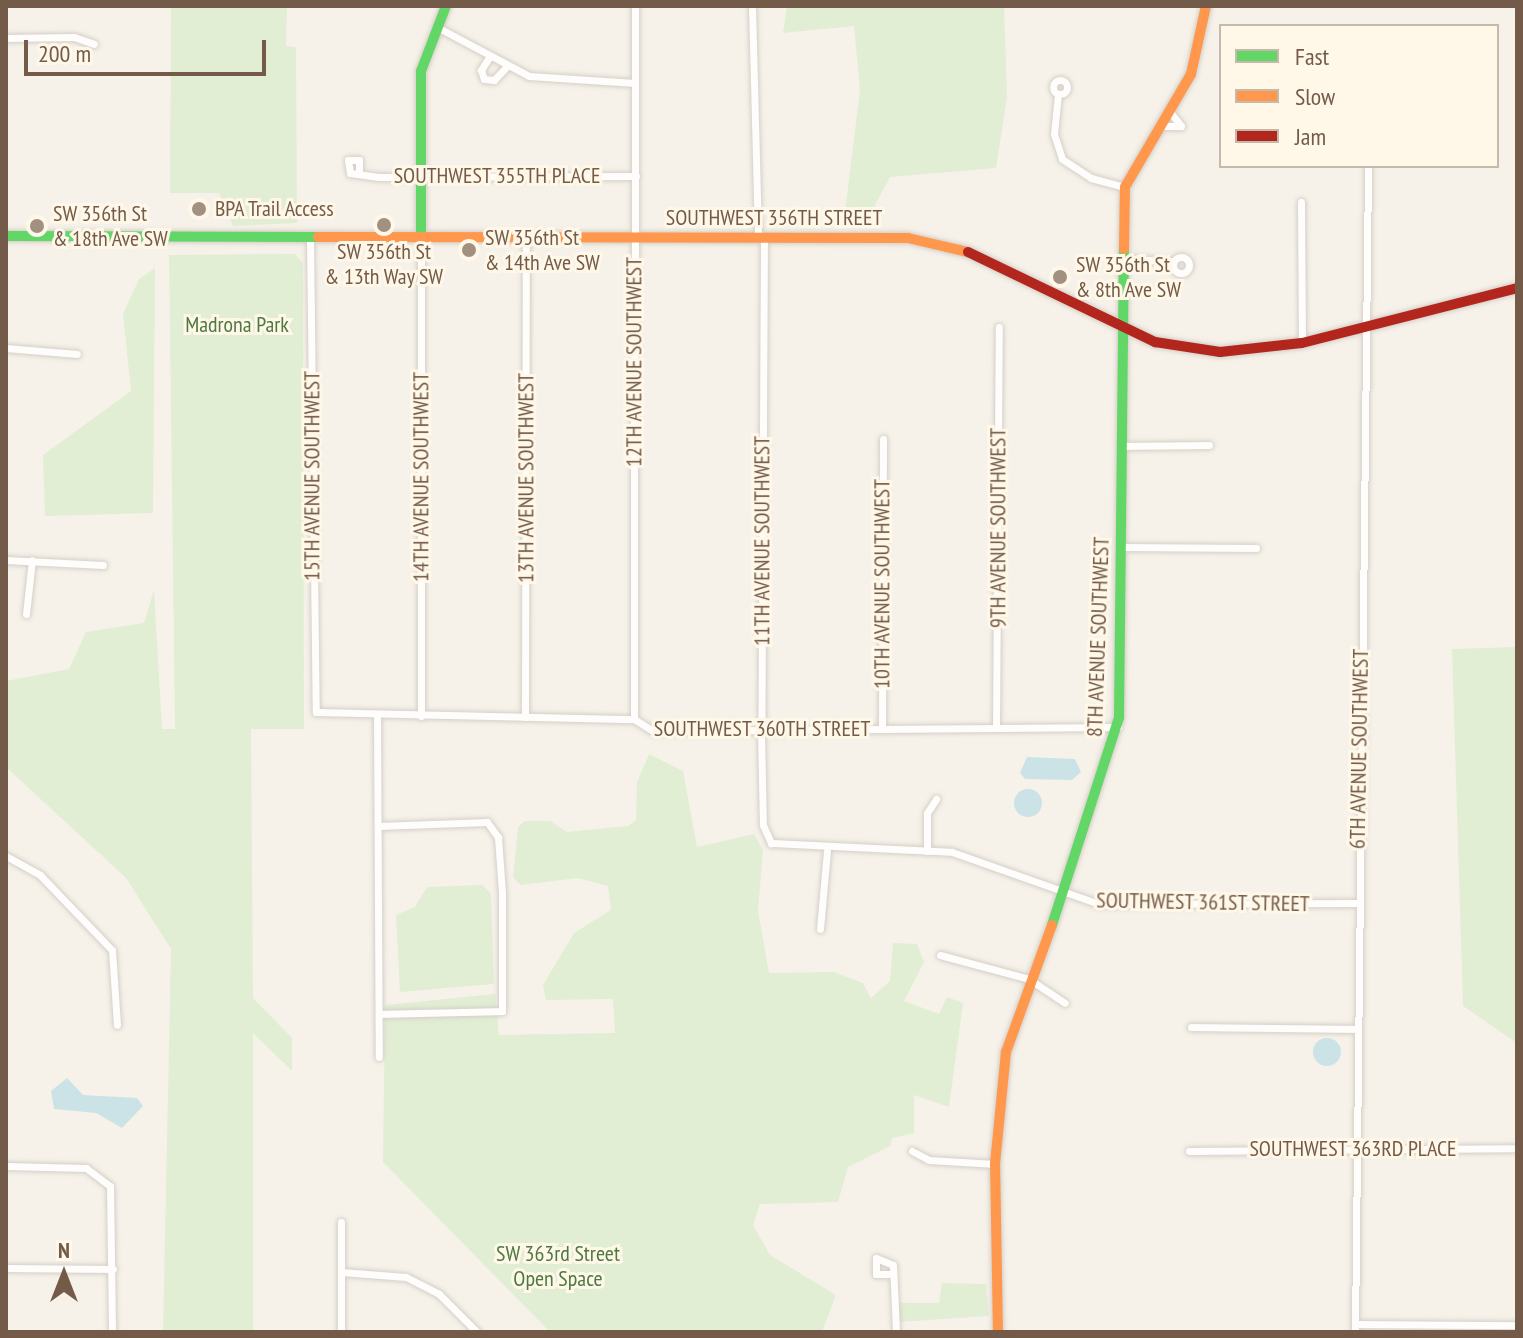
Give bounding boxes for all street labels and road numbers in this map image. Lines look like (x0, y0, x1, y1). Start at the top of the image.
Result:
street label: SOUTHWEST 355TH PLACE (393, 163, 601, 189)
street label: SOUTHWEST 356TH STREET (665, 205, 883, 231)
street label: 12TH AVENUE SOUTHWEST (621, 257, 647, 467)
street label: 15TH AVENUE SOUTHWEST (299, 371, 325, 581)
street label: 14TH AVENUE SOUTHWEST (408, 372, 434, 582)
street label: 13TH AVENUE SOUTHWEST (513, 373, 539, 583)
street label: 9TH AVENUE SOUTHWEST (985, 428, 1011, 628)
street label: 11TH AVENUE SOUTHWEST (749, 436, 775, 646)
street label: 10TH AVENUE SOUTHWEST (869, 479, 895, 689)
street label: 8TH AVENUE SOUTHWEST (1081, 536, 1115, 738)
street label: 6TH AVENUE SOUTHWEST (1344, 648, 1374, 850)
street label: SOUTHWEST 360TH STREET (653, 716, 871, 742)
street label: SOUTHWEST 361ST STREET (1095, 887, 1311, 917)
street label: SOUTHWEST 363RD PLACE (1249, 1136, 1457, 1162)

